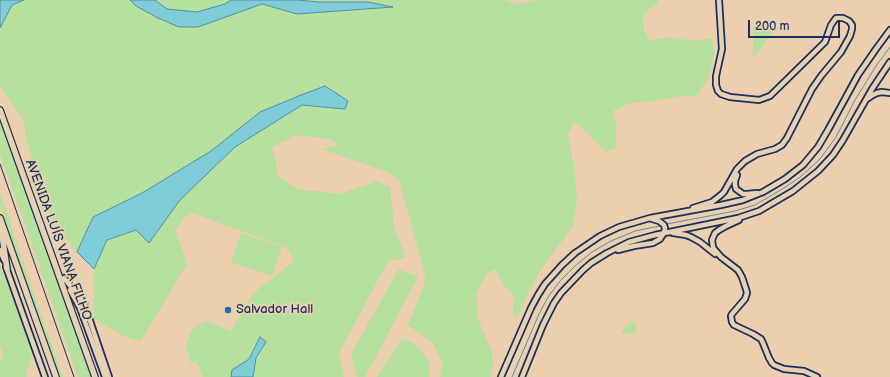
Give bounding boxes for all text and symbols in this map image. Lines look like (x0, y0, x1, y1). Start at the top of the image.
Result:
scale bar (750, 12, 842, 38)
text: 200 m (755, 19, 789, 34)
street label: AVENIDA LUÍS VIANA FILHO (22, 157, 94, 323)
place label: Salvador Hall (236, 302, 313, 318)
marker: Salvador Hall (223, 305, 233, 315)

